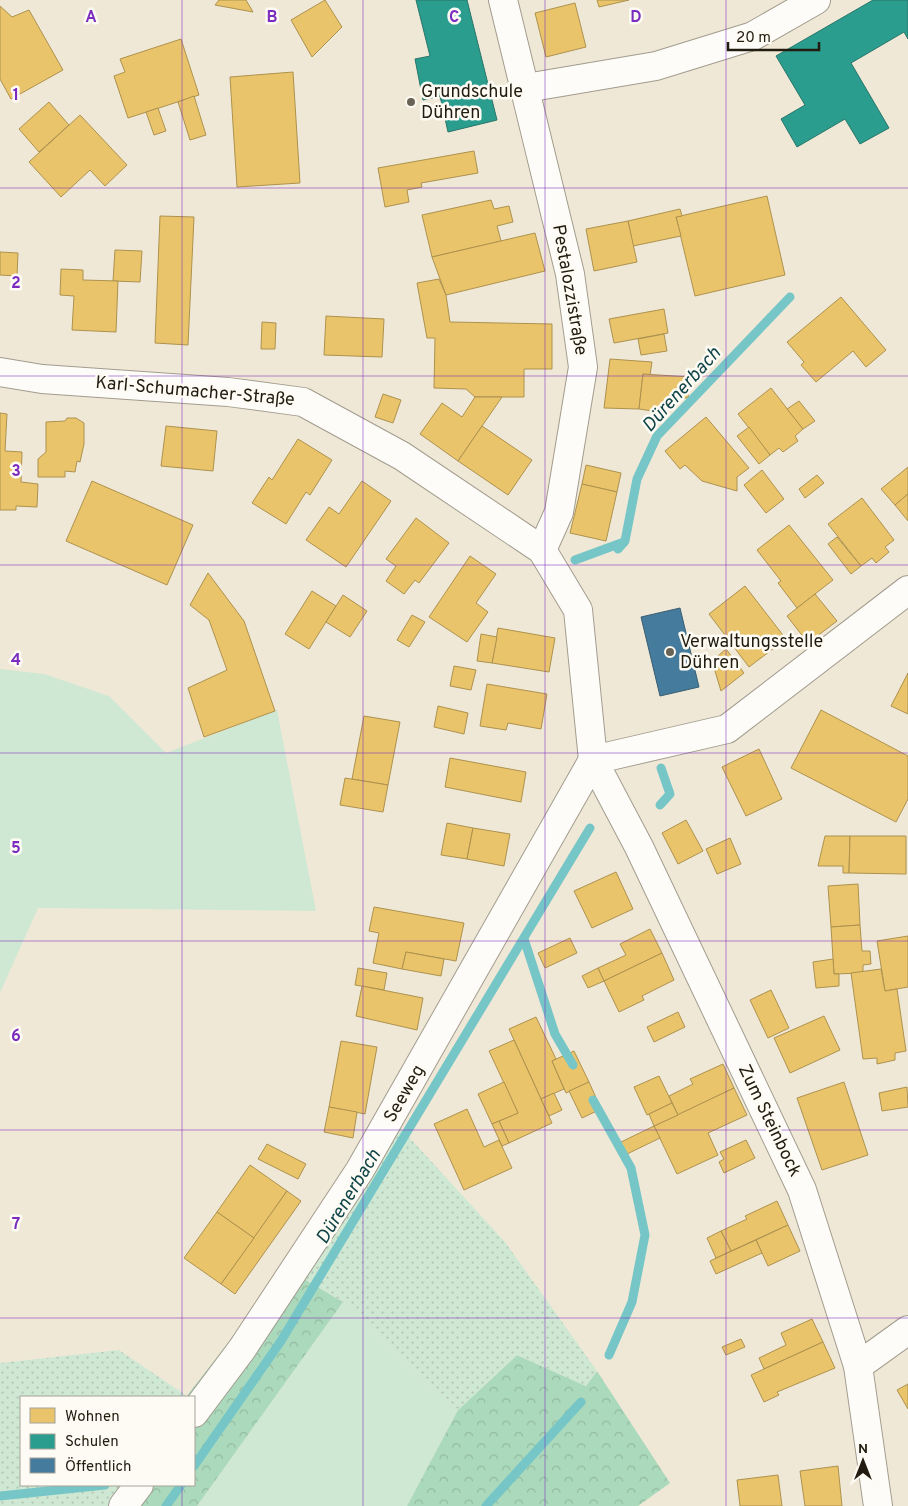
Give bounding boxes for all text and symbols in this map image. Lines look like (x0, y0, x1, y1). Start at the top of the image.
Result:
text: A (85, 8, 97, 28)
text: B (266, 8, 278, 28)
text: C (449, 8, 459, 28)
text: D (630, 8, 642, 28)
scale bar (728, 20, 819, 52)
text: 20 m (736, 29, 771, 48)
place label: Grundschule Dühren (421, 81, 523, 125)
text: 1 (13, 86, 19, 106)
marker: Grundschule Dühren (405, 96, 417, 108)
street label: Pestalozzistraße (546, 223, 592, 357)
text: 2 (11, 274, 21, 294)
water label: Dürenerbach (637, 342, 727, 438)
street label: Karl-Schumacher-Straße (94, 372, 296, 412)
text: 3 (11, 462, 21, 482)
place label: Verwaltungsstelle Dühren (680, 631, 823, 675)
marker: Verwaltungsstelle Dühren (664, 646, 676, 658)
text: 4 (11, 651, 21, 671)
text: 5 (11, 839, 21, 859)
text: 6 (11, 1027, 21, 1047)
street label: Seeweg (379, 1061, 431, 1127)
street label: Zum Steinbock (732, 1061, 806, 1181)
water label: Dürenerbach (311, 1145, 387, 1249)
text: 7 (12, 1215, 20, 1235)
legend (20, 1396, 195, 1486)
text: Wohnen (65, 1408, 120, 1427)
text: Schulen (65, 1433, 119, 1452)
north arrow (838, 1436, 888, 1486)
text: N (858, 1441, 868, 1458)
text: Öffentlich (65, 1457, 132, 1477)

